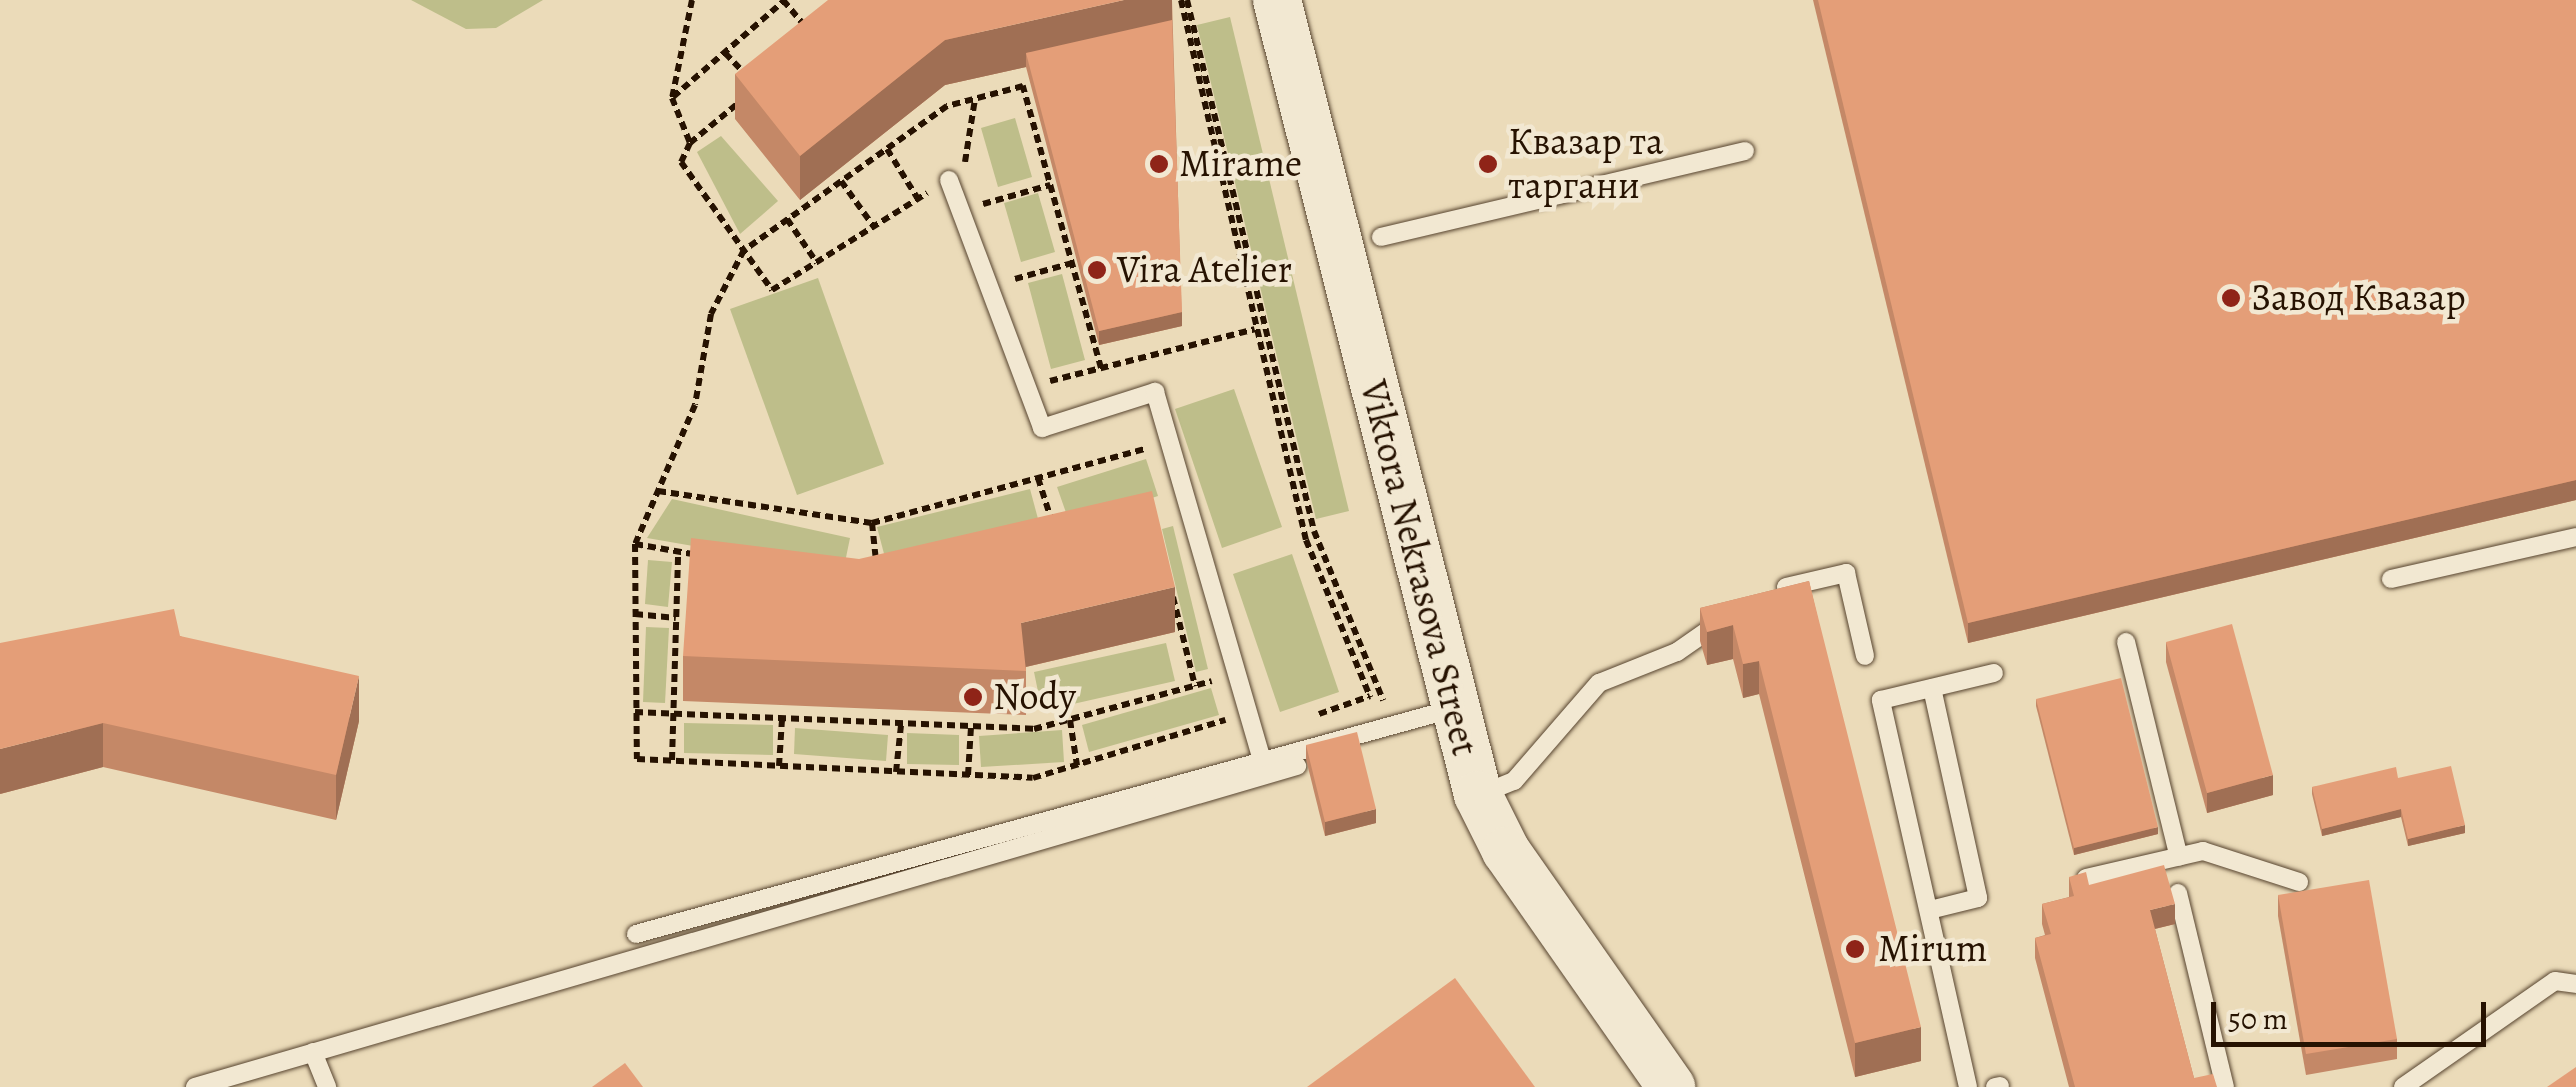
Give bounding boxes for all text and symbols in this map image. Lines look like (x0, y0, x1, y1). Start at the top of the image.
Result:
place label: Квазар та таргани (1508, 119, 1664, 208)
place label: Mirame (1179, 141, 1302, 187)
marker: Mirame (1148, 153, 1170, 175)
marker: Квазар та таргани (1477, 153, 1499, 175)
place label: Vira Atelier (1117, 247, 1292, 293)
marker: Vira Atelier (1086, 259, 1108, 281)
place label: Завод Квазар (2251, 275, 2466, 321)
marker: Завод Квазар (2220, 287, 2242, 309)
street label: Viktora Nekrasova Street (1350, 376, 1488, 760)
place label: Nody (993, 674, 1076, 720)
marker: Nody (962, 686, 984, 708)
place label: Mirum (1878, 926, 1987, 972)
marker: Mirum (1842, 936, 1868, 962)
scale bar (2216, 982, 2491, 1044)
text: 50 m (2228, 999, 2288, 1039)

